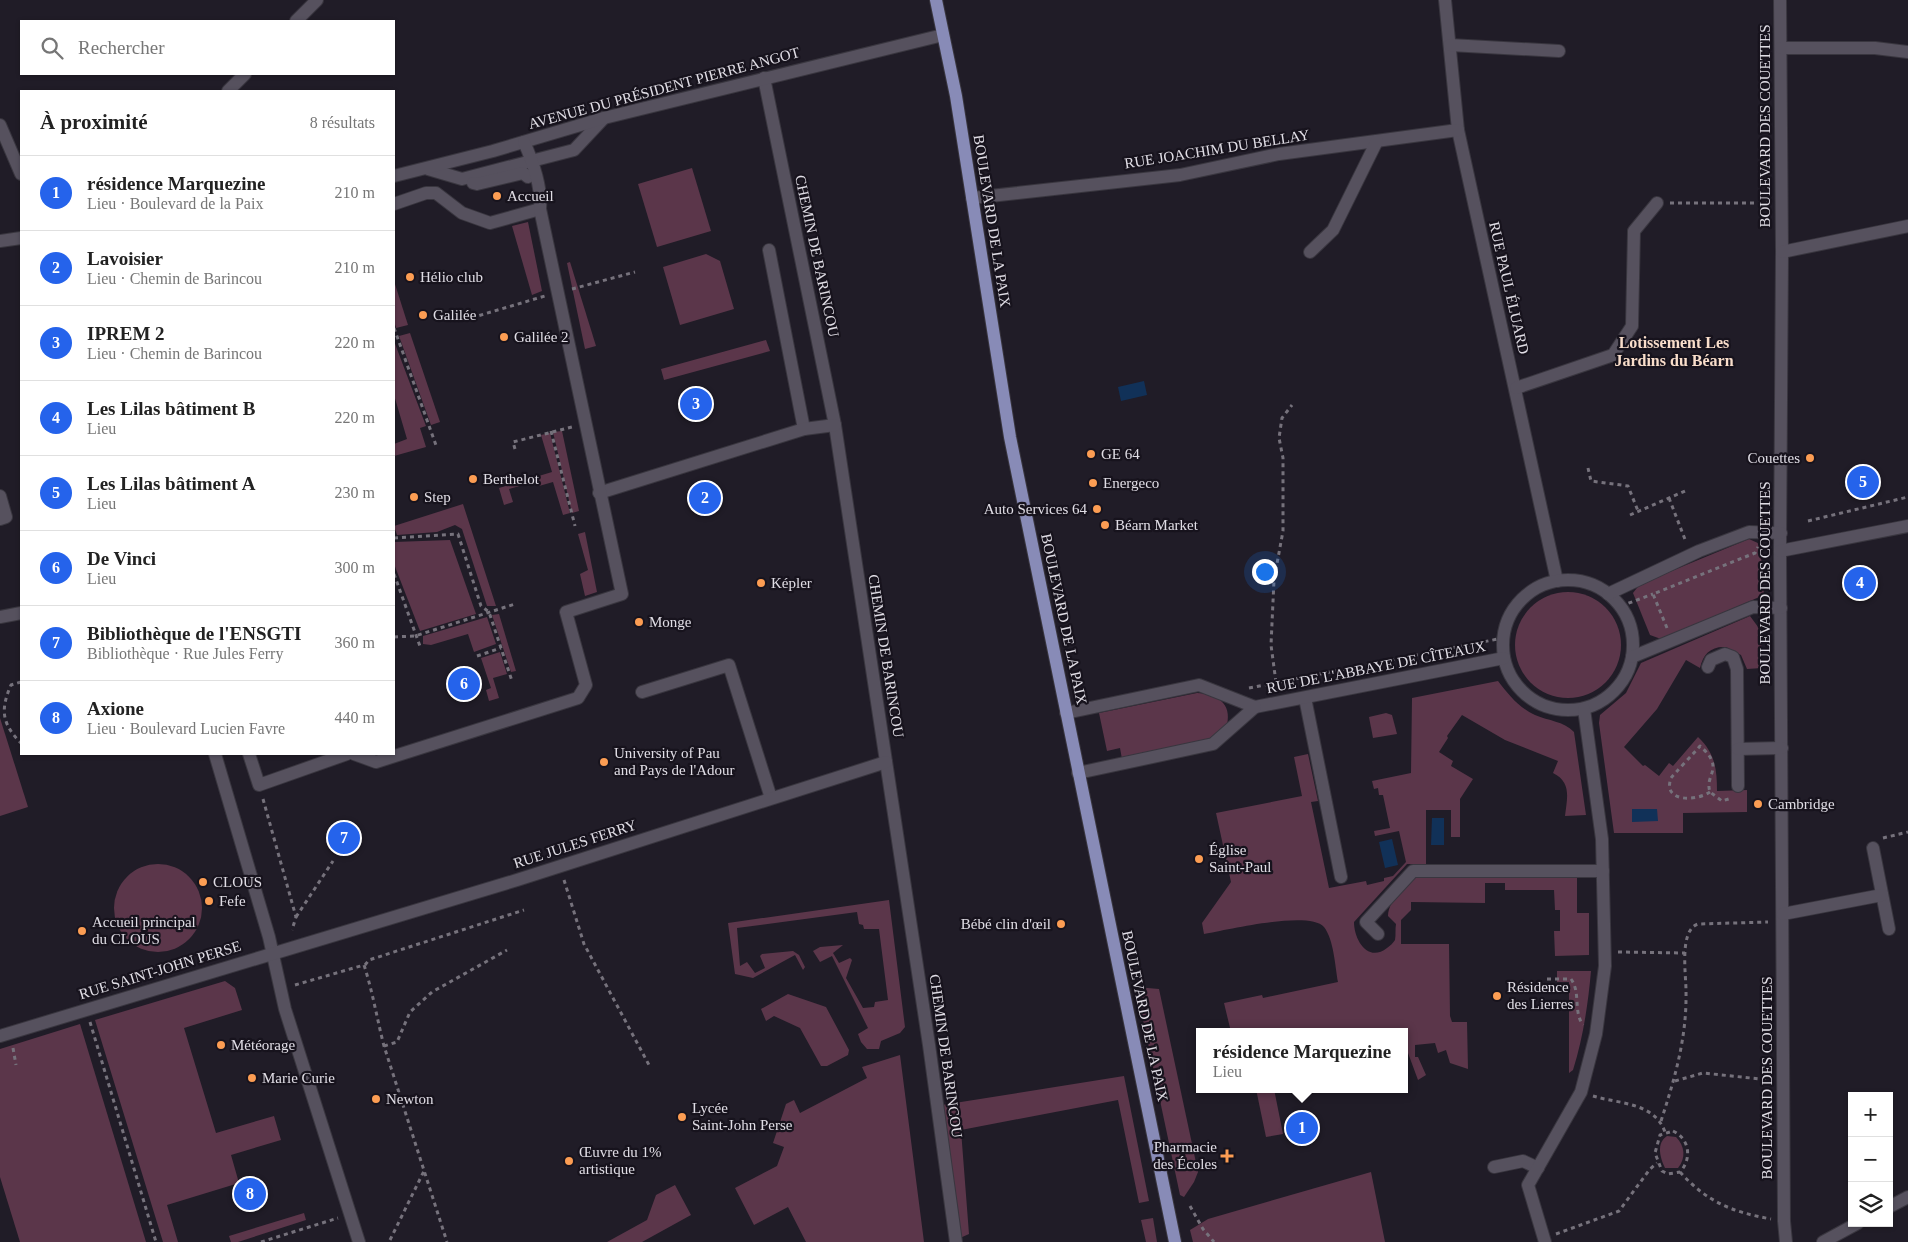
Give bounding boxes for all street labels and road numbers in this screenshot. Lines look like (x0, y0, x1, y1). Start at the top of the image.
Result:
street label: BOULEVARD DES COUETTES (1757, 24, 1773, 228)
street label: AVENUE DU PRÉSIDENT PIERRE ANGOT (527, 44, 801, 132)
street label: RUE JOACHIM DU BELLAY (1123, 126, 1311, 172)
street label: BOULEVARD DE LA PAIX (970, 134, 1014, 309)
street label: CHEMIN DE BARINCOU (792, 174, 842, 339)
street label: RUE PAUL ÉLUARD (1486, 220, 1532, 356)
street label: BOULEVARD DES COUETTES (1757, 481, 1773, 685)
street label: BOULEVARD DE LA PAIX (1038, 532, 1090, 706)
street label: CHEMIN DE BARINCOU (865, 573, 907, 739)
street label: RUE DE L'ABBAYE DE CÎTEAUX (1265, 638, 1487, 696)
street label: RUE JULES FERRY (511, 817, 639, 871)
street label: BOULEVARD DE LA PAIX (1119, 929, 1171, 1103)
street label: RUE SAINT-JOHN PERSE (77, 938, 243, 1002)
street label: CHEMIN DE BARINCOU (927, 973, 965, 1139)
street label: BOULEVARD DES COUETTES (1759, 976, 1775, 1180)

